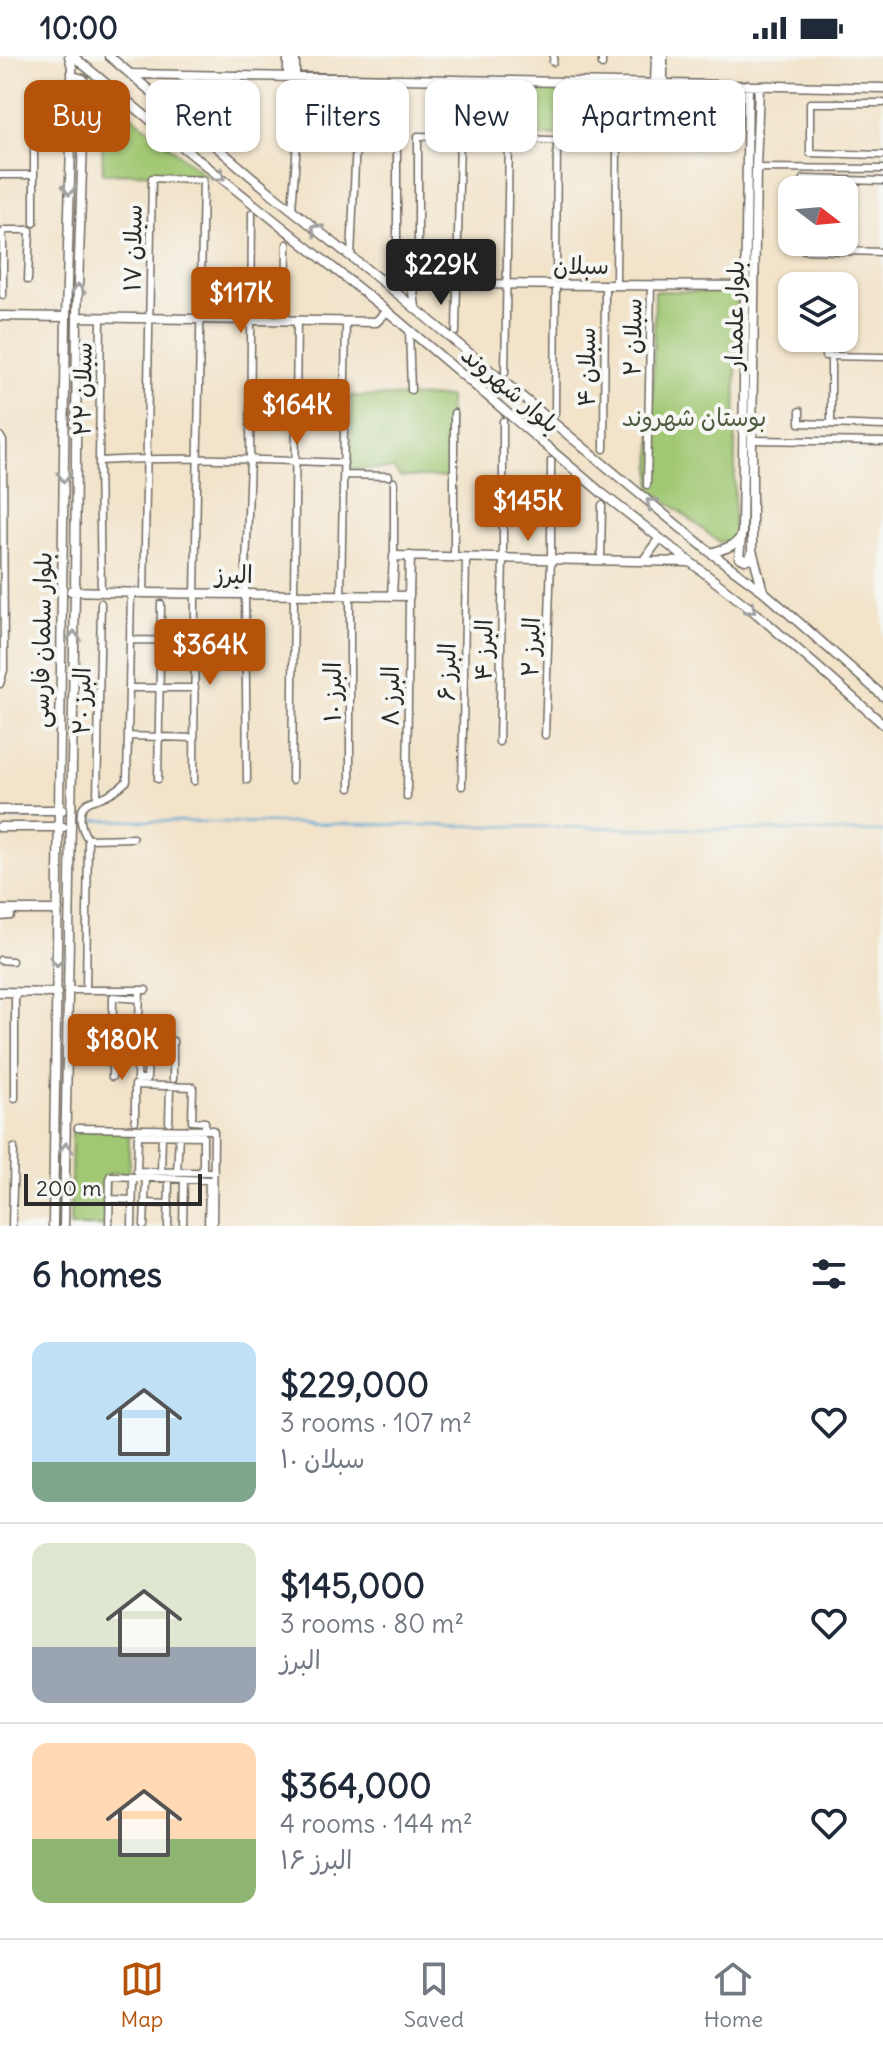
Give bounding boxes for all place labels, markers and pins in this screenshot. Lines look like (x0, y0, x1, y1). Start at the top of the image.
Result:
pin: $229K (385, 239, 497, 307)
pin: $117K (185, 267, 297, 335)
pin: $164K (241, 379, 353, 447)
pin: $145K (472, 475, 584, 543)
pin: $364K (154, 619, 266, 687)
pin: $180K (66, 1014, 178, 1082)

